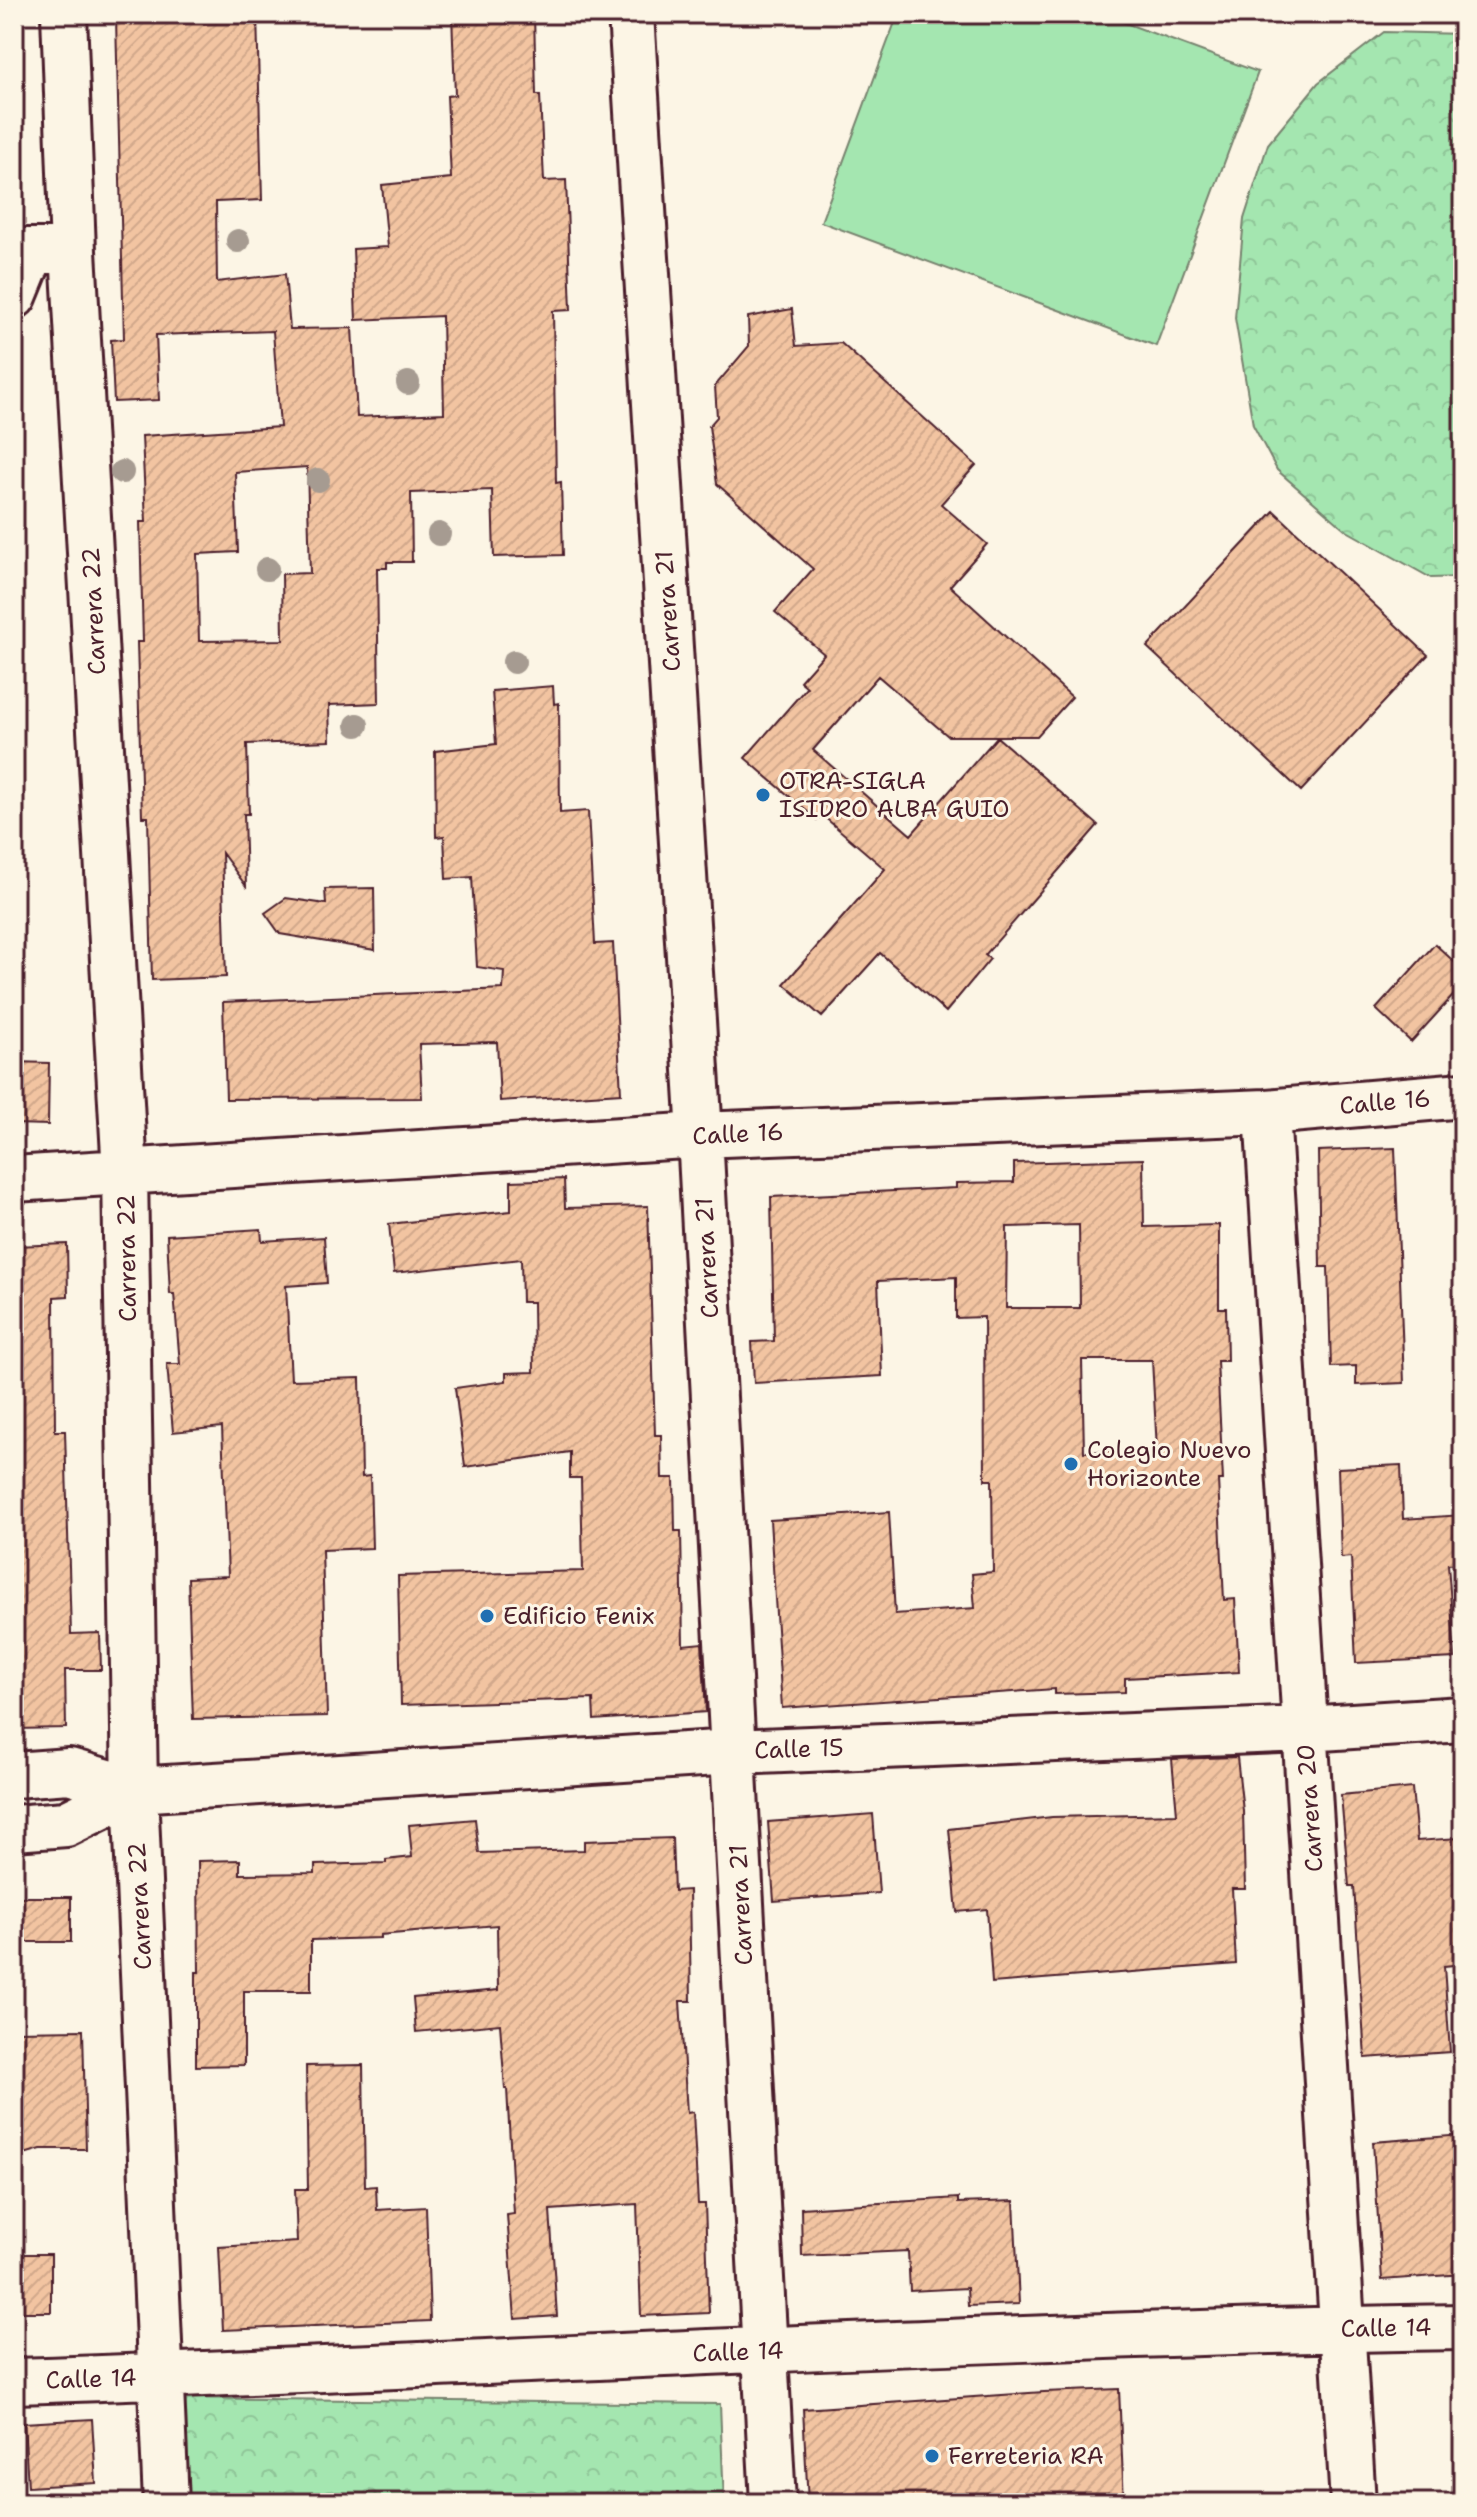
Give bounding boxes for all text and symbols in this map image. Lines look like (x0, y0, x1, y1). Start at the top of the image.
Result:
street label: Carrera 22 (75, 546, 113, 676)
street label: Carrera 21 (648, 549, 688, 673)
place label: OTRA-SIGLA ISIDRO ALBA GUIO (779, 765, 1010, 825)
marker: OTRA-SIGLA ISIDRO ALBA GUIO (754, 786, 772, 804)
street label: Calle 16 (1338, 1082, 1432, 1122)
street label: Calle 16 (692, 1116, 784, 1152)
street label: Carrera 22 (110, 1194, 144, 1322)
street label: Carrera 21 (688, 1197, 726, 1319)
place label: Colegio Nuevo Horizonte (1087, 1434, 1252, 1494)
marker: Colegio Nuevo Horizonte (1062, 1455, 1080, 1473)
place label: Edificio Fenix (503, 1600, 655, 1632)
marker: Edificio Fenix (478, 1607, 496, 1625)
street label: Calle 15 (754, 1731, 844, 1767)
street label: Carrera 20 (1290, 1743, 1330, 1873)
street label: Carrera 22 (121, 1841, 159, 1971)
street label: Carrera 21 (722, 1844, 760, 1966)
street label: Calle 14 (1340, 2311, 1432, 2345)
street label: Calle 14 (692, 2334, 784, 2370)
street label: Calle 14 (45, 2361, 137, 2397)
place label: Ferreteria RA (948, 2440, 1104, 2472)
marker: Ferreteria RA (923, 2447, 941, 2465)

